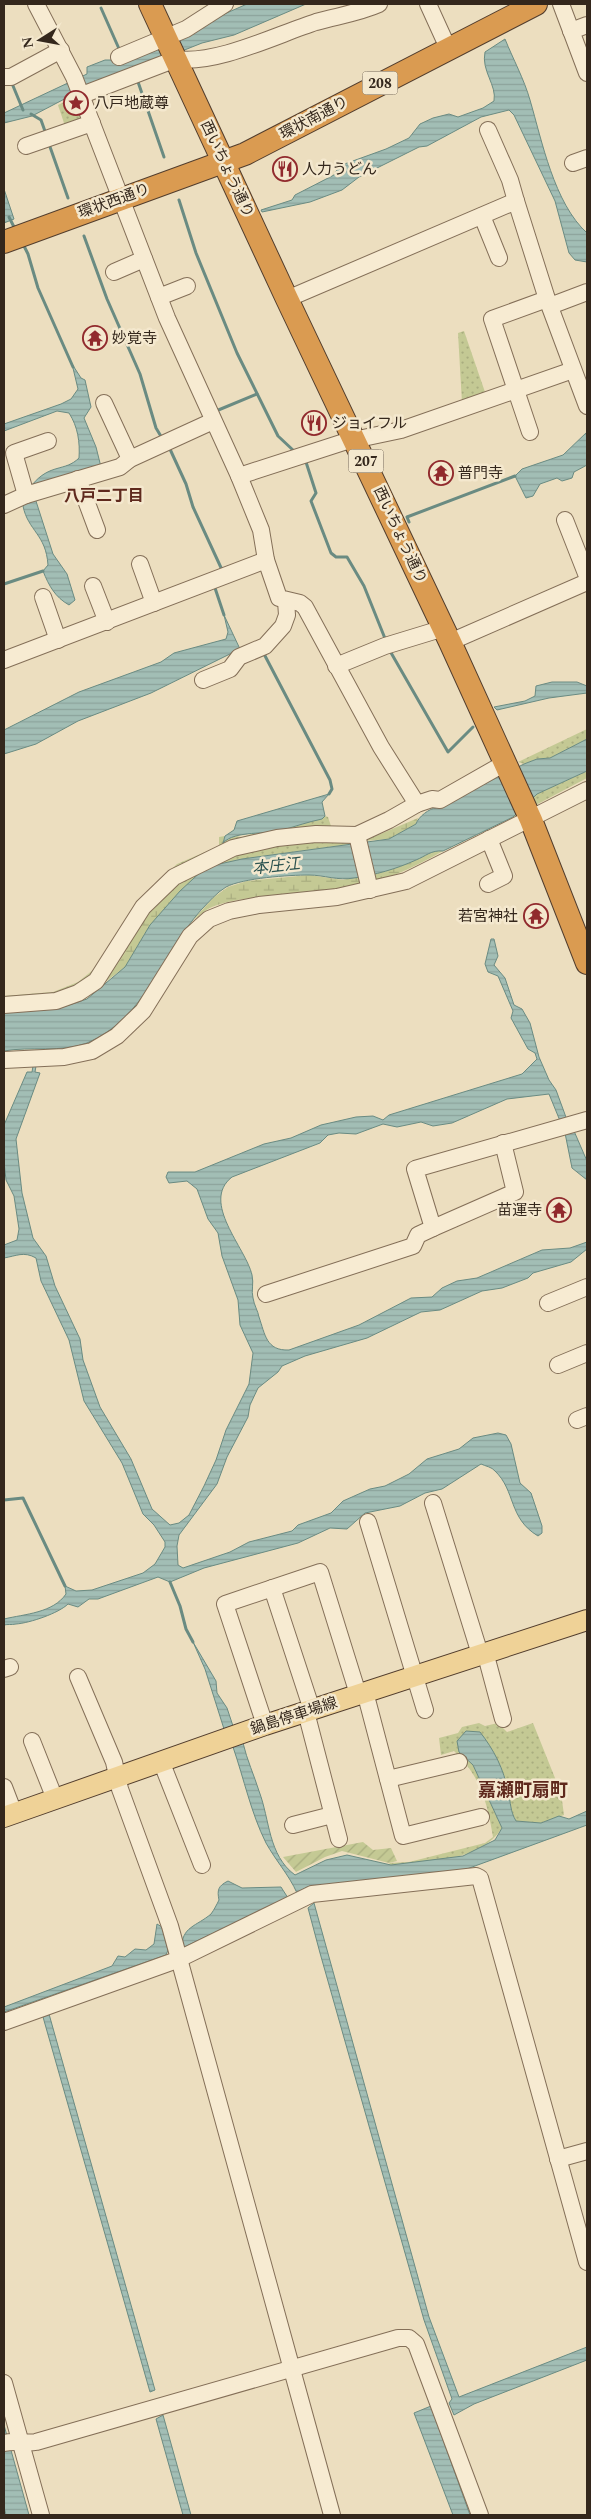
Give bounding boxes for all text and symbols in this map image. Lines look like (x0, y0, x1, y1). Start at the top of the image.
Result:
north arrow (15, 15, 65, 65)
text: N (16, 35, 39, 50)
road number: 208 (362, 72, 398, 95)
place icon: 八戸地蔵尊 (63, 90, 89, 116)
street label: 環状南通り (275, 90, 353, 146)
place label: 八戸地蔵尊 (94, 92, 169, 115)
street label: 西いちょう通り (194, 117, 260, 221)
restaurant icon: 人力うどん (272, 156, 298, 182)
place label: 人力うどん (302, 158, 377, 181)
street label: 環状西通り (75, 177, 153, 225)
temple icon: 妙覚寺 (82, 325, 108, 351)
place label: 妙覚寺 (112, 327, 157, 350)
restaurant icon: ジョイフル (301, 410, 327, 436)
place label: ジョイフル (332, 412, 407, 435)
road number: 207 (348, 450, 384, 472)
temple icon: 普門寺 (428, 460, 454, 486)
place label: 普門寺 (458, 462, 503, 485)
street label: 西いちょう通り (367, 483, 433, 587)
district label: 八戸二丁目 (64, 484, 144, 508)
water label: 本庄江 (251, 851, 303, 880)
temple icon: 若宮神社 (523, 903, 549, 929)
place label: 若宮神社 (458, 905, 518, 928)
temple icon: 苗運寺 (546, 1197, 572, 1223)
place label: 苗運寺 (497, 1199, 542, 1222)
street label: 鍋島停車場線 (248, 1691, 340, 1741)
district label: 嘉瀬町扇町 (478, 1777, 568, 1804)

